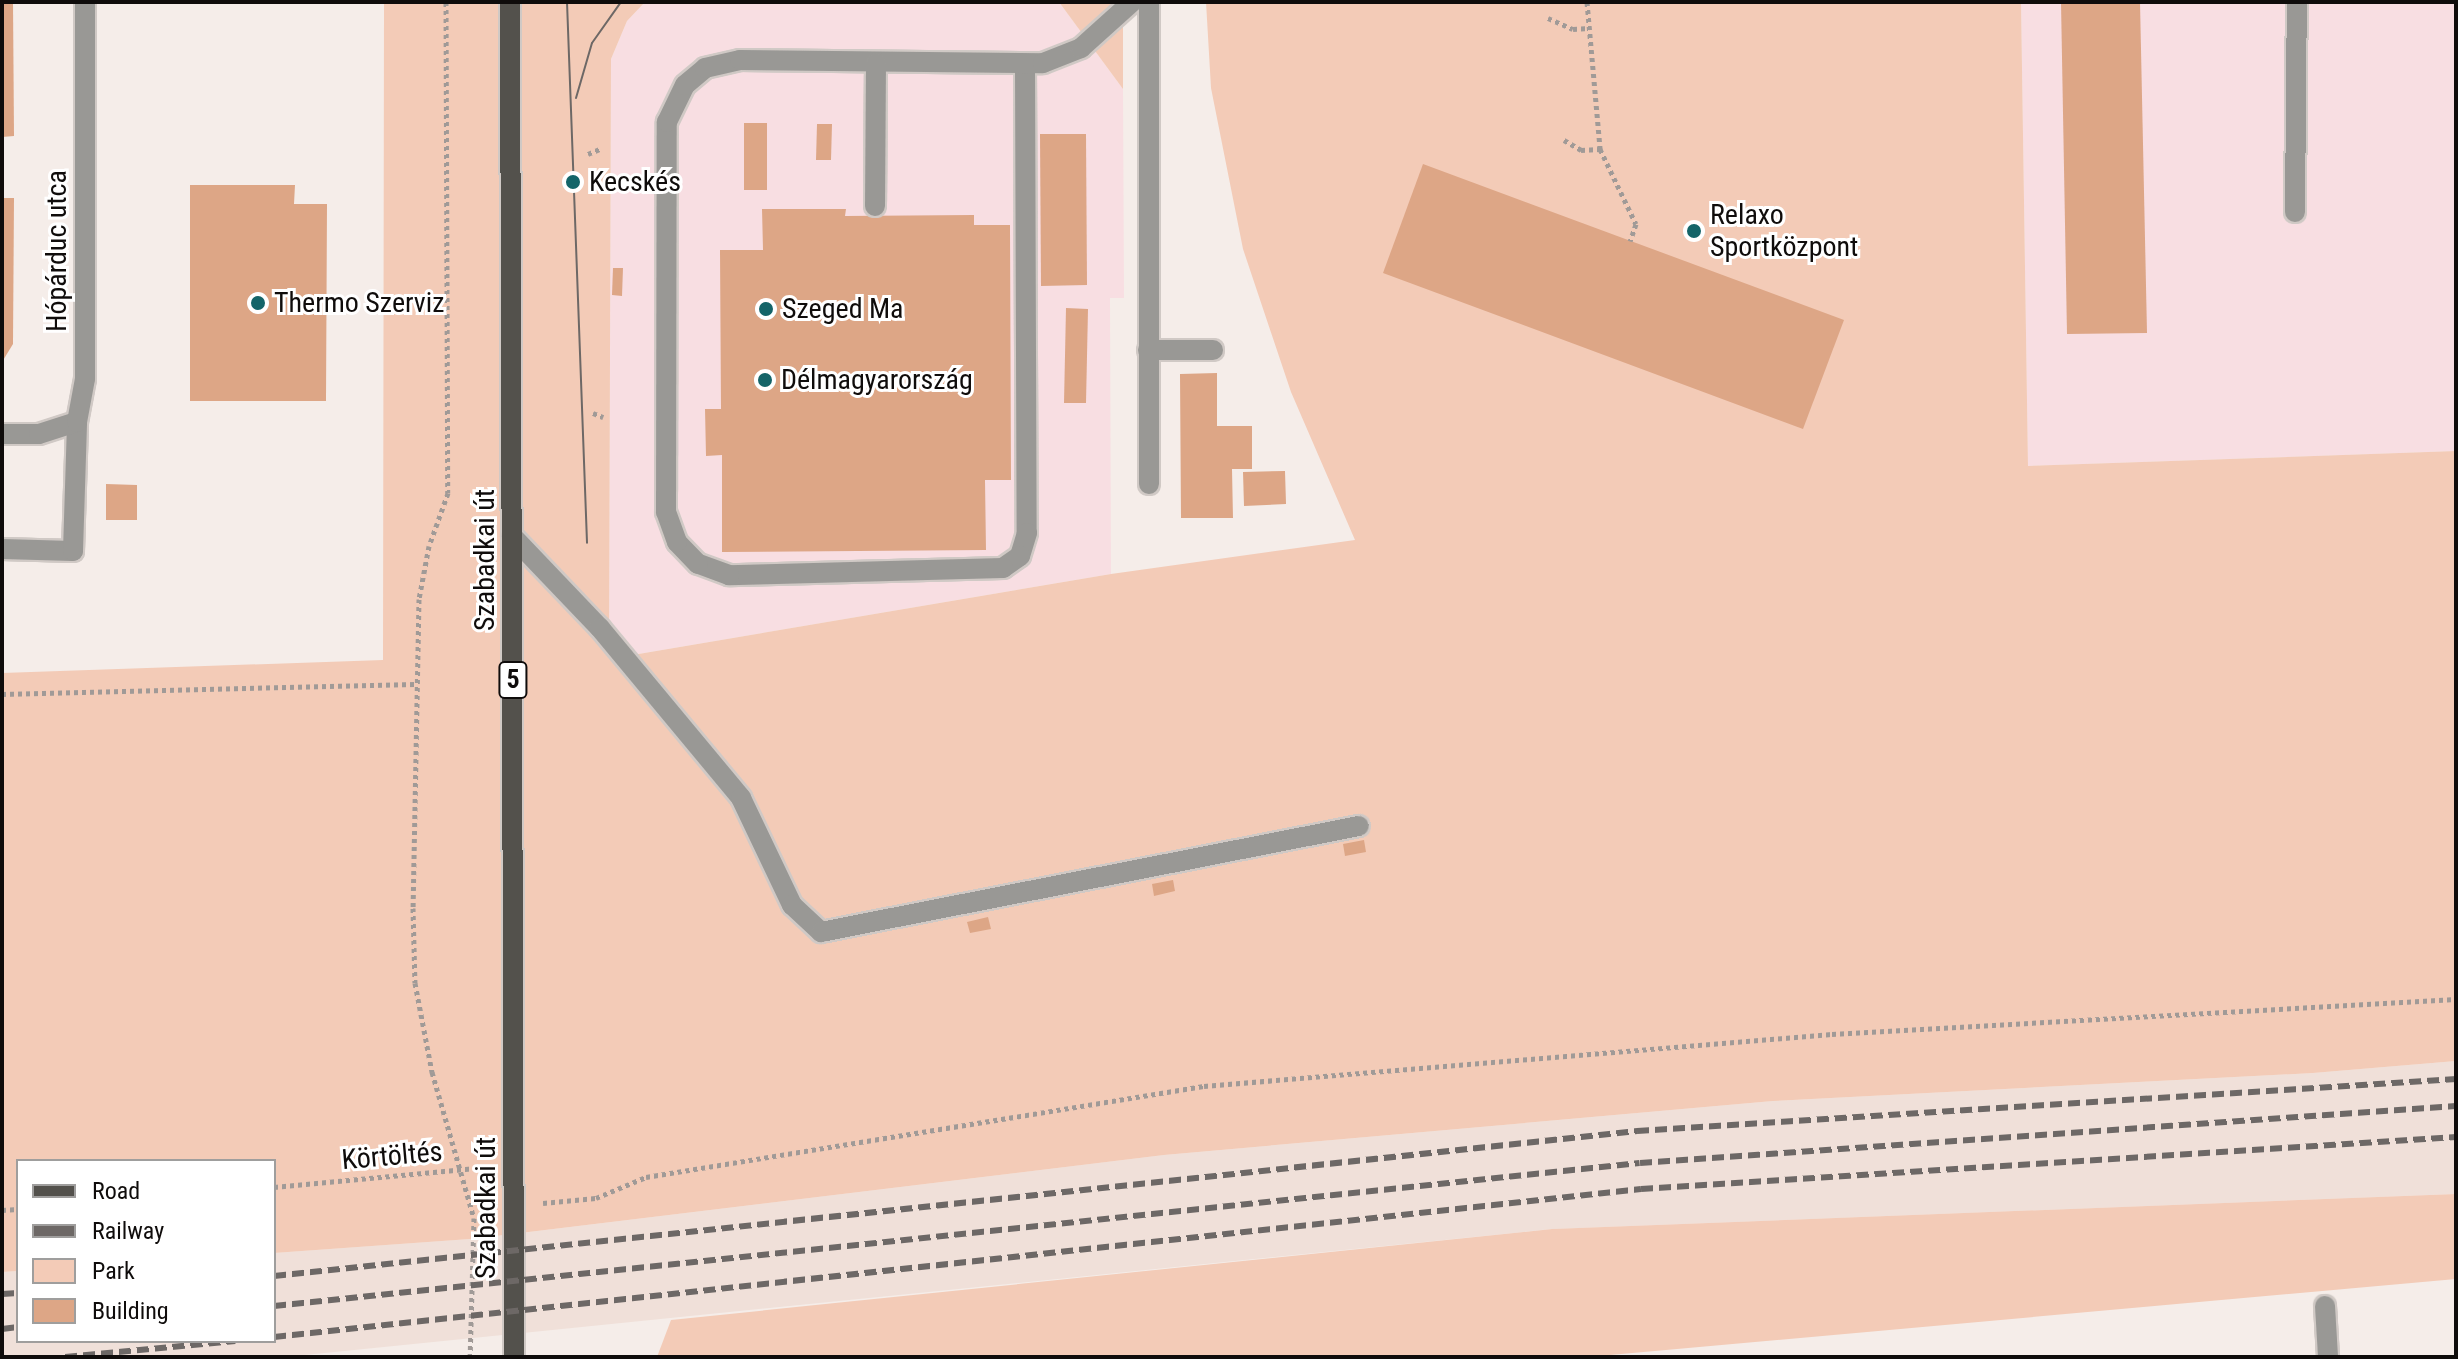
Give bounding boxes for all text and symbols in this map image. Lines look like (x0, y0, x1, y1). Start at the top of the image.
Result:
place label: Kecskés (589, 165, 681, 199)
street label: Hópárduc utca (40, 170, 74, 332)
marker: Kecskés (564, 173, 582, 191)
place label: Relaxo Sportközpont (1710, 198, 1858, 264)
marker: Relaxo Sportközpont (1685, 222, 1703, 240)
place label: Thermo Szerviz (274, 286, 445, 320)
place label: Szeged Ma (782, 292, 904, 326)
marker: Thermo Szerviz (249, 294, 267, 312)
marker: Szeged Ma (757, 300, 775, 318)
place label: Délmagyarország (781, 363, 973, 397)
marker: Délmagyarország (756, 371, 774, 389)
street label: Szabadkai út (468, 489, 502, 631)
road number: 5 (497, 658, 529, 702)
street label: Körtöltés (340, 1135, 444, 1177)
street label: Szabadkai út (469, 1137, 503, 1279)
legend (16, 1159, 276, 1343)
text: Road (92, 1177, 140, 1205)
text: Railway (92, 1217, 164, 1245)
text: Park (92, 1257, 135, 1285)
text: Building (92, 1297, 169, 1325)

